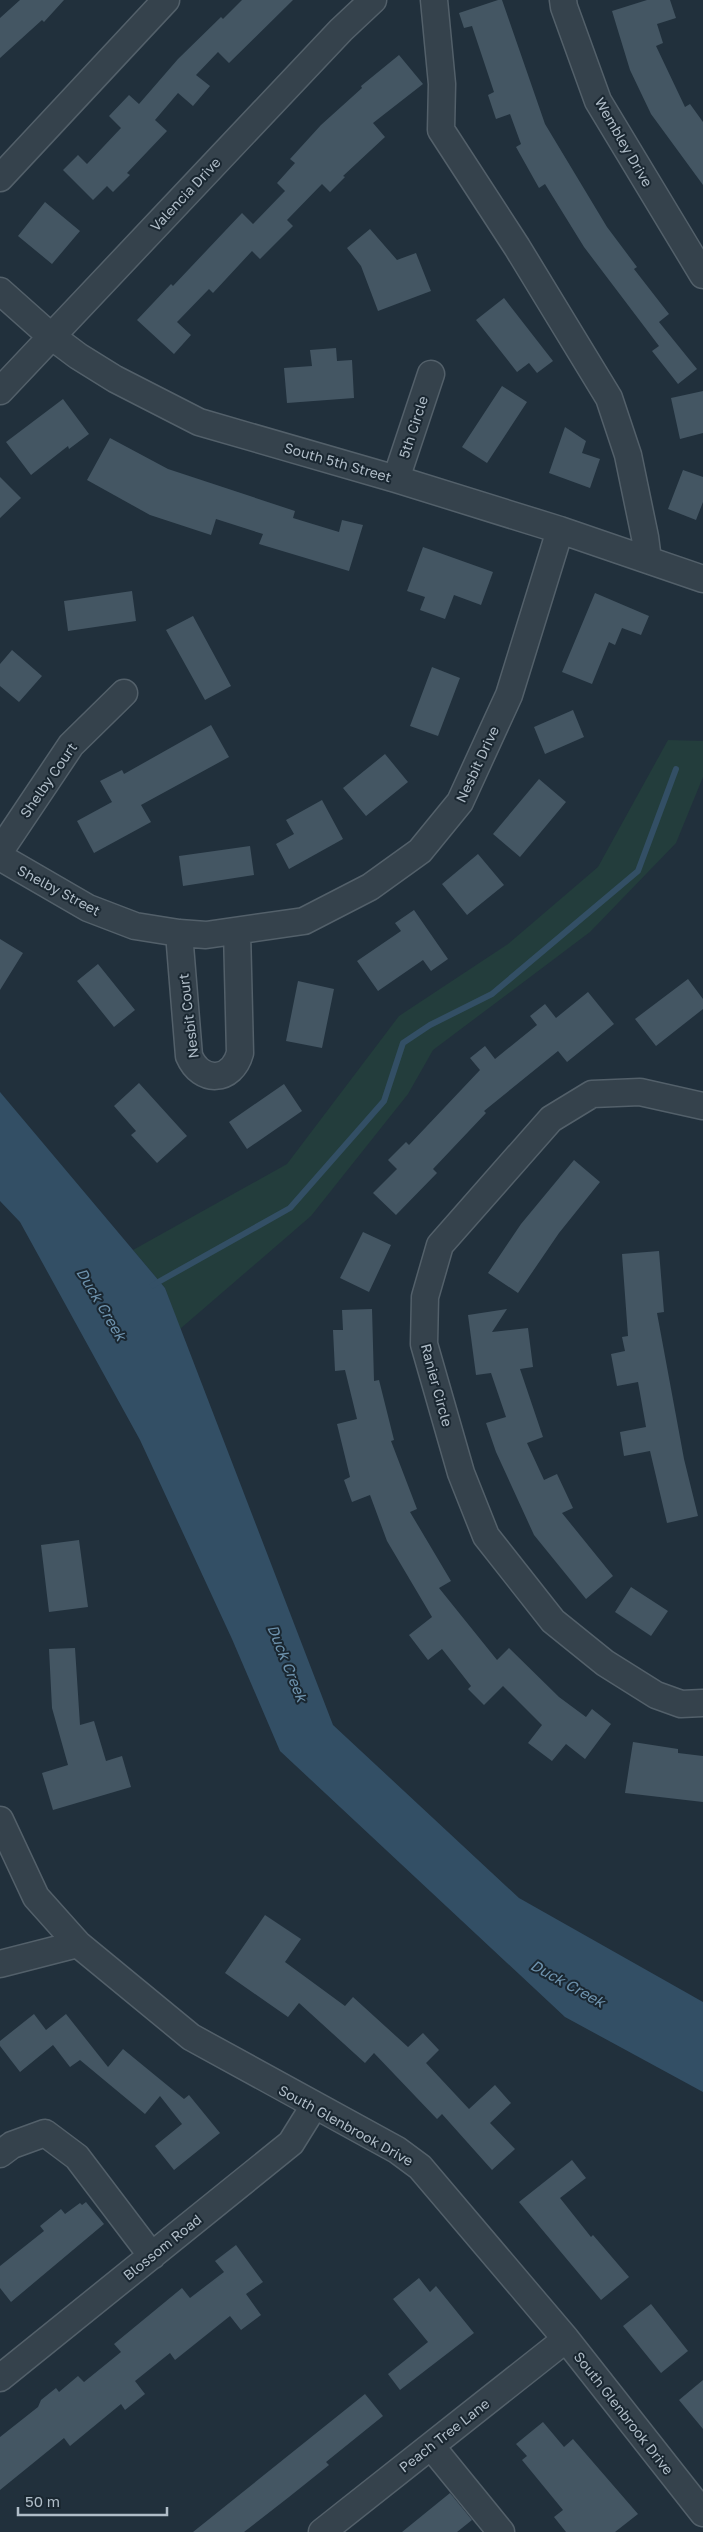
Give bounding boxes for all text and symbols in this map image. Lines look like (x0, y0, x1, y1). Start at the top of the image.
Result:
street label: Wembley Drive (592, 94, 656, 190)
street label: Valencia Drive (146, 153, 224, 235)
street label: 5th Circle (395, 394, 431, 460)
street label: South 5th Street (282, 439, 394, 485)
street label: Nesbit Drive (452, 723, 502, 805)
street label: Shelby Court (16, 739, 80, 821)
street label: Shelby Street (15, 861, 103, 919)
street label: Nesbit Court (174, 973, 202, 1059)
water label: Duck Creek (73, 1264, 132, 1345)
street label: Ranier Circle (418, 1342, 456, 1428)
water label: Duck Creek (264, 1622, 312, 1706)
water label: Duck Creek (528, 1955, 609, 2011)
street label: South Glenbrook Drive (276, 2081, 416, 2169)
street label: Blossom Road (120, 2210, 204, 2284)
street label: South Glenbrook Drive (571, 2348, 677, 2478)
street label: Peach Tree Lane (395, 2394, 493, 2476)
scale bar (18, 2484, 166, 2516)
text: 50 m (25, 2492, 60, 2510)

